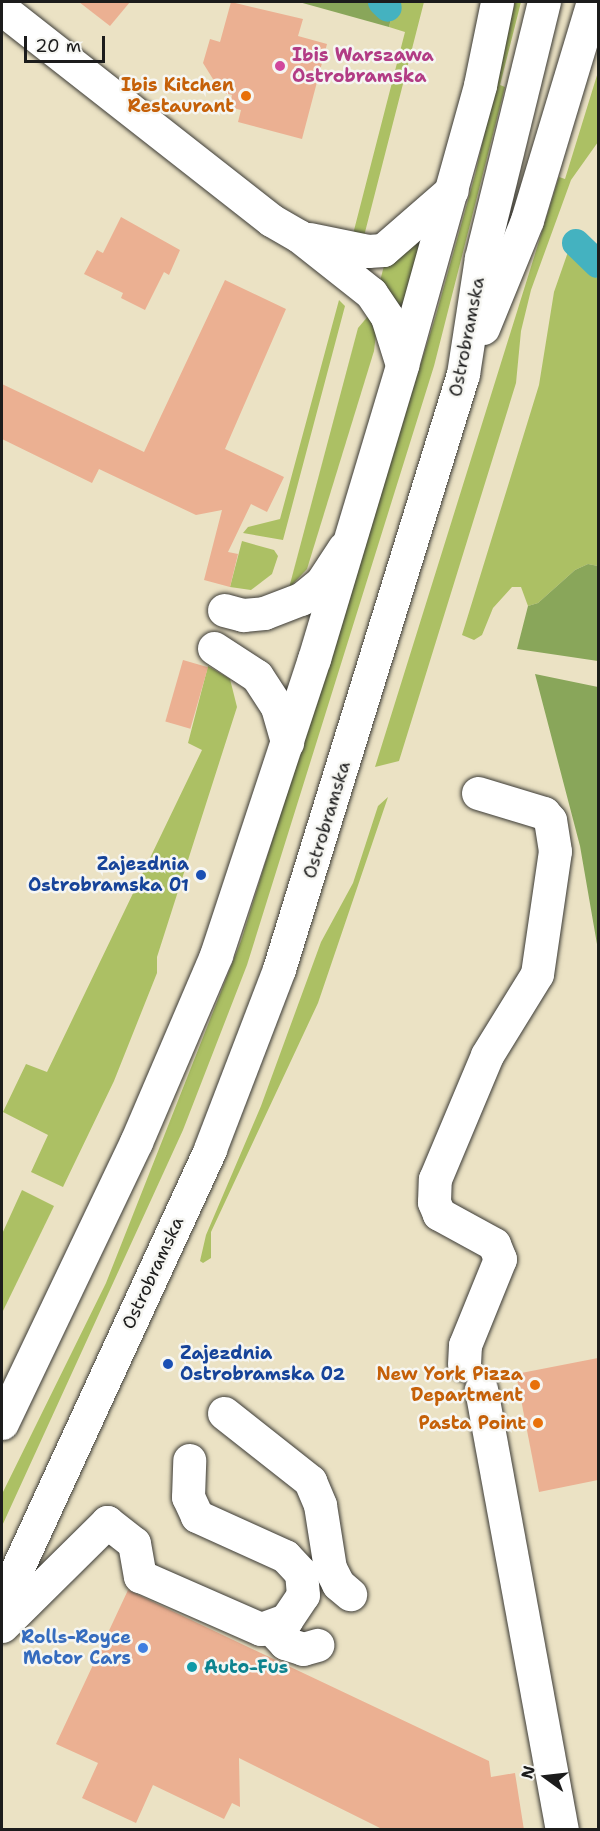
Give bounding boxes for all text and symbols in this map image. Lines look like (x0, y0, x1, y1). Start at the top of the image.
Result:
scale bar (27, 24, 108, 62)
text: 20 m (35, 34, 81, 58)
place label: Ibis Warszawa Ostrobramska (292, 45, 434, 88)
marker: Ibis Warszawa Ostrobramska (273, 59, 287, 73)
place label: Ibis Kitchen Restaurant (121, 75, 234, 118)
marker: Ibis Kitchen Restaurant (239, 89, 253, 103)
street label: Ostrobramska (445, 275, 489, 399)
street label: Ostrobramska (299, 759, 355, 881)
place label: Zajezdnia Ostrobramska 01 (28, 854, 189, 896)
marker: Zajezdnia Ostrobramska 01 (194, 868, 208, 882)
street label: Ostrobramska (118, 1213, 188, 1333)
place label: Zajezdnia Ostrobramska 02 (180, 1343, 345, 1386)
marker: Zajezdnia Ostrobramska 02 (161, 1357, 175, 1371)
place label: New York Pizza Department (376, 1364, 523, 1406)
marker: New York Pizza Department (528, 1378, 542, 1392)
place label: Pasta Point (418, 1412, 526, 1434)
marker: Pasta Point (531, 1416, 545, 1430)
place label: Rolls-Royce Motor Cars (21, 1627, 131, 1670)
marker: Rolls-Royce Motor Cars (136, 1641, 150, 1655)
place label: Auto-Fus (204, 1656, 288, 1678)
marker: Auto-Fus (185, 1660, 199, 1674)
north arrow (516, 1747, 576, 1807)
text: N (516, 1763, 540, 1781)

